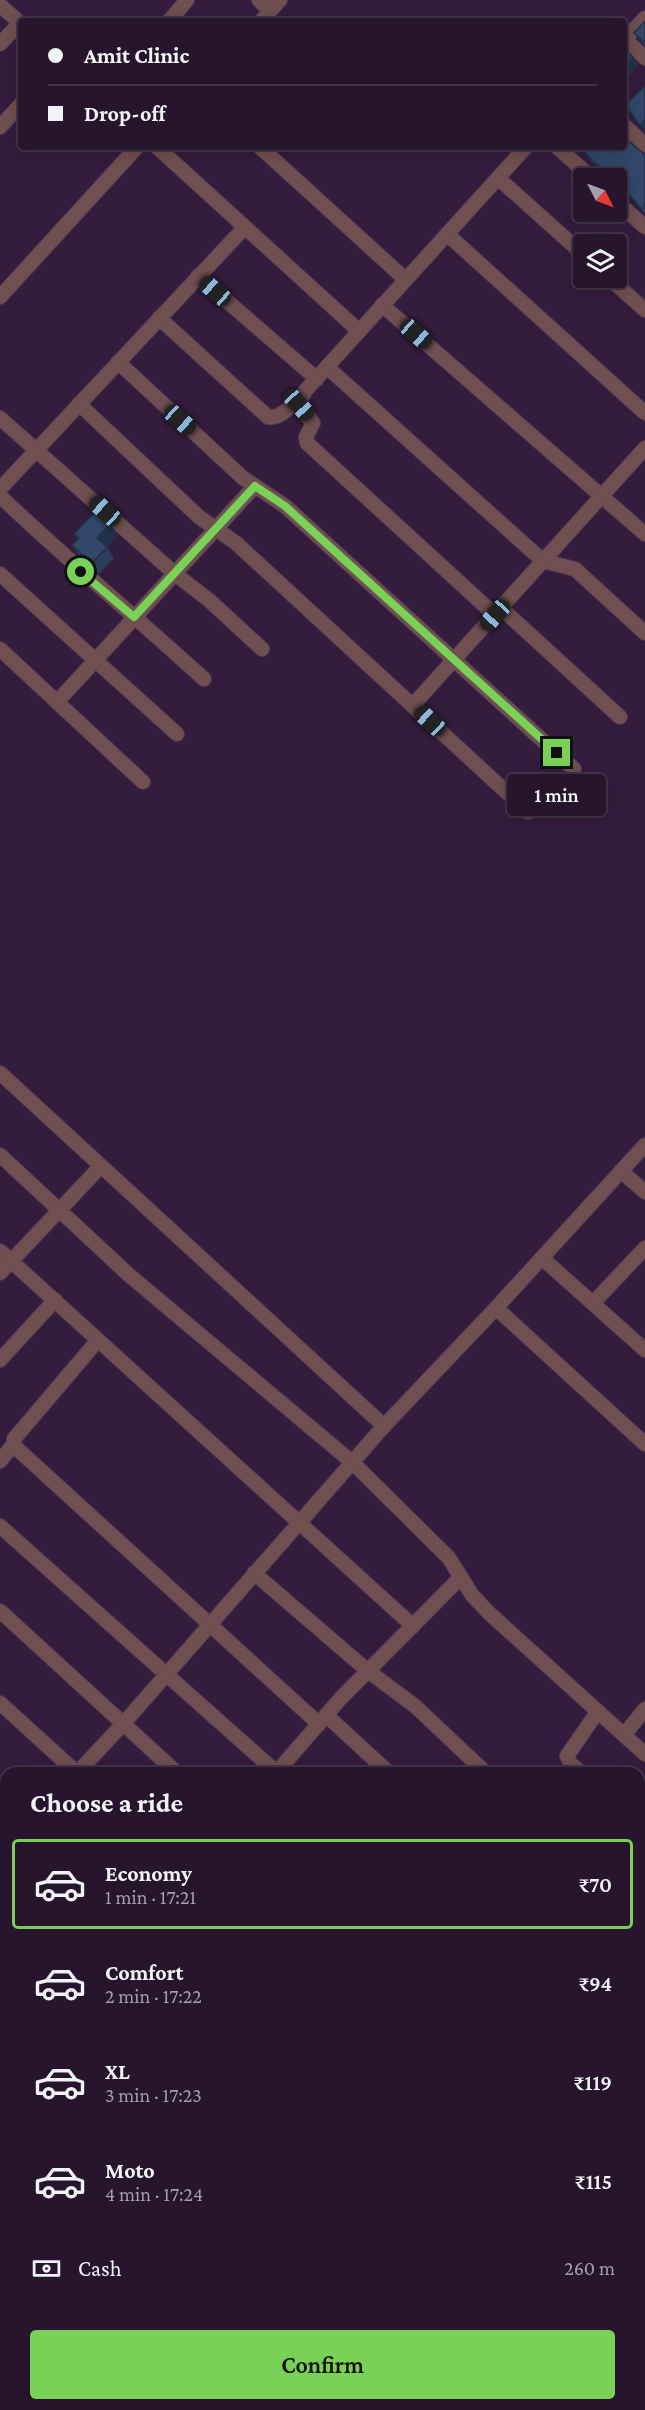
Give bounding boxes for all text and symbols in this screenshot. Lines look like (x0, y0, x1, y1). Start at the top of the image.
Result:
text: Amit Clinic (84, 43, 189, 68)
text: Drop-off (84, 101, 166, 126)
north arrow (573, 168, 627, 222)
map controls (573, 168, 627, 288)
button: layers (573, 234, 627, 288)
car (196, 272, 234, 310)
car (397, 315, 435, 353)
car (280, 386, 318, 424)
car (161, 401, 199, 439)
car (86, 492, 124, 530)
route start (67, 558, 94, 585)
car (476, 596, 514, 634)
car (411, 702, 449, 740)
route end (543, 739, 570, 766)
callout: 1 min (508, 774, 606, 816)
text: 1 min (534, 784, 579, 806)
text: Choose a ride (30, 1788, 183, 1818)
icon: car (33, 1857, 87, 1911)
text: Economy (105, 1861, 192, 1886)
text: ₹70 (579, 1872, 612, 1897)
text: 1 min · 17:21 (105, 1886, 196, 1908)
icon: car (33, 1956, 87, 2010)
text: Comfort (105, 1960, 183, 1985)
text: ₹94 (579, 1971, 612, 1996)
text: 2 min · 17:22 (105, 1985, 202, 2007)
icon: car (33, 2055, 87, 2109)
text: XL (105, 2059, 130, 2084)
text: ₹119 (573, 2070, 612, 2095)
text: 3 min · 17:23 (105, 2084, 202, 2106)
icon: car (33, 2154, 87, 2208)
text: Moto (105, 2158, 155, 2183)
text: ₹115 (575, 2169, 612, 2194)
text: 4 min · 17:24 (105, 2183, 203, 2205)
icon: cash (30, 2252, 63, 2285)
text: Cash (78, 2256, 122, 2281)
text: 260 m (564, 2257, 615, 2279)
button: Confirm (30, 2330, 615, 2399)

